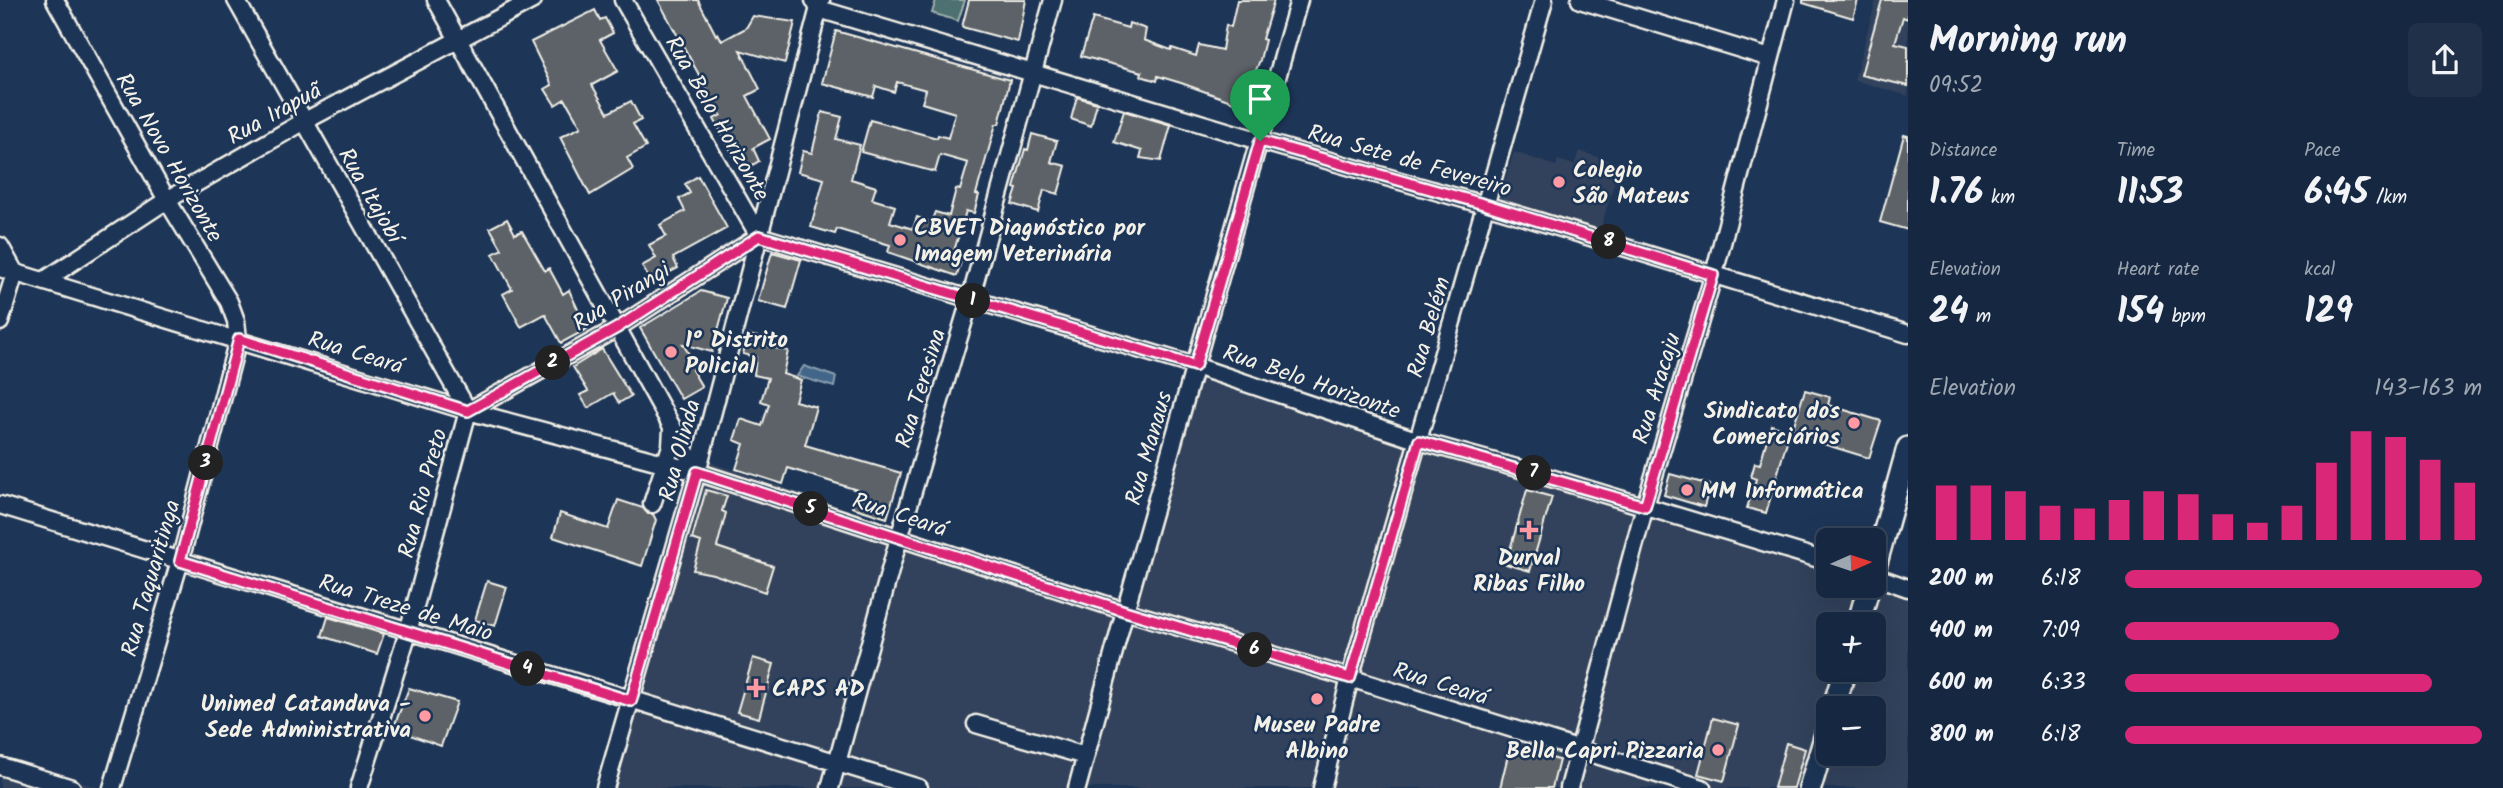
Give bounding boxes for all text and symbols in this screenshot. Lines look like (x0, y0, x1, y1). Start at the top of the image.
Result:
text: Morning run (1929, 12, 2127, 72)
button: share (2408, 23, 2482, 97)
street label: Rua Belo Horizonte (654, 30, 778, 208)
street label: Rua Novo Horizonte (105, 66, 232, 250)
text: 09:52 (1929, 68, 1983, 104)
pin (1230, 69, 1290, 141)
street label: Rua Irapuã (221, 73, 331, 155)
icon: arrive (1241, 80, 1279, 118)
street label: Rua Sete de Fevereiro (1303, 116, 1516, 208)
text: Distance (1929, 136, 1997, 166)
text: Time (2117, 136, 2155, 166)
text: Pace (2304, 136, 2341, 166)
street label: Rua Itajobí (327, 141, 413, 254)
place label: Colegio São Mateus (1573, 153, 1690, 215)
text: 1.76 (1929, 166, 1983, 222)
text: 11:53 (2117, 166, 2183, 222)
text: 6:45 (2304, 166, 2369, 222)
marker: Colegio São Mateus (1551, 174, 1567, 190)
text: km (1983, 183, 2015, 213)
text: /km (2369, 183, 2407, 213)
place label: CBVET Diagnóstico por Imagem Veterinária (914, 211, 1147, 273)
pin: 8 (1592, 224, 1626, 260)
text: 8 (1603, 226, 1614, 256)
marker: CBVET Diagnóstico por Imagem Veterinária (892, 232, 908, 248)
street label: Rua Pirangi (566, 253, 679, 342)
text: Elevation (1929, 255, 2001, 285)
text: Heart rate (2117, 255, 2199, 285)
text: kcal (2304, 255, 2335, 285)
street label: Rua Belém (1398, 273, 1461, 382)
pin: 1 (956, 284, 990, 318)
text: 1 (970, 285, 975, 315)
text: 24 (1929, 285, 1968, 341)
text: 154 (2117, 285, 2164, 341)
text: 129 (2304, 285, 2353, 341)
text: m (1968, 302, 1991, 332)
text: bpm (2164, 302, 2206, 332)
street label: Rua Ceará (303, 322, 410, 386)
place label: 1° Distrito Policial (685, 323, 788, 385)
street label: Rua Teresina (887, 324, 957, 453)
street label: Rua Aracaju (1624, 328, 1692, 449)
street label: Rua Belo Horizonte (1218, 336, 1405, 430)
marker: 1° Distrito Policial (663, 344, 679, 360)
pin: 2 (536, 346, 570, 380)
text: 2 (547, 347, 558, 377)
text: Elevation (1929, 371, 2016, 407)
text: 143–163 m (2374, 371, 2482, 407)
street label: Rua Manaus (1116, 387, 1183, 510)
place label: Sindicato dos Comerciários (1704, 394, 1840, 456)
street label: Rua Olinda (650, 396, 712, 506)
marker: Sindicato dos Comerciários (1846, 415, 1862, 431)
street label: Rua Rio Preto (389, 425, 459, 562)
pin: 3 (188, 446, 224, 480)
text: 3 (200, 447, 211, 477)
pin: 7 (1516, 456, 1552, 490)
text: 7 (1529, 457, 1538, 487)
place label: MM Informática (1701, 474, 1864, 510)
marker: MM Informática (1679, 482, 1695, 498)
street label: Rua Ceará (847, 484, 954, 549)
pin: 5 (794, 491, 828, 526)
text: 5 (806, 493, 815, 523)
street label: Rua Taquaritinga (112, 496, 192, 661)
marker: Durval Ribas Filho (1519, 520, 1539, 540)
north arrow (1816, 528, 1886, 598)
map controls (1816, 528, 1886, 766)
place label: Durval Ribas Filho (1473, 541, 1585, 603)
text: 200 m (1929, 561, 1994, 597)
text: 6:18 (2041, 561, 2081, 597)
street label: Rua Treze de Maio (314, 565, 497, 652)
button: + (1816, 612, 1886, 682)
text: 400 m (1929, 613, 1993, 649)
text: 7:09 (2041, 613, 2080, 649)
pin: 6 (1238, 632, 1272, 668)
text: 6 (1249, 634, 1260, 664)
pin: 4 (510, 652, 546, 686)
text: 4 (522, 653, 533, 683)
street label: Rua Ceará (1388, 653, 1495, 717)
text: 600 m (1929, 665, 1993, 701)
text: 6:33 (2041, 665, 2086, 701)
place label: CAPS AD (772, 672, 865, 708)
marker: CAPS AD (746, 678, 766, 698)
place label: Unimed Catanduva - Sede Administrativa (200, 687, 411, 749)
marker: Museu Padre Albino (1309, 691, 1325, 707)
button: − (1816, 696, 1886, 766)
marker: Unimed Catanduva - Sede Administrativa (417, 708, 433, 724)
place label: Museu Padre Albino (1254, 708, 1380, 770)
text: 800 m (1929, 717, 1994, 753)
text: 6:18 (2041, 717, 2081, 753)
place label: Bella Capri Pizzaria (1506, 734, 1704, 770)
marker: Bella Capri Pizzaria (1710, 742, 1726, 758)

